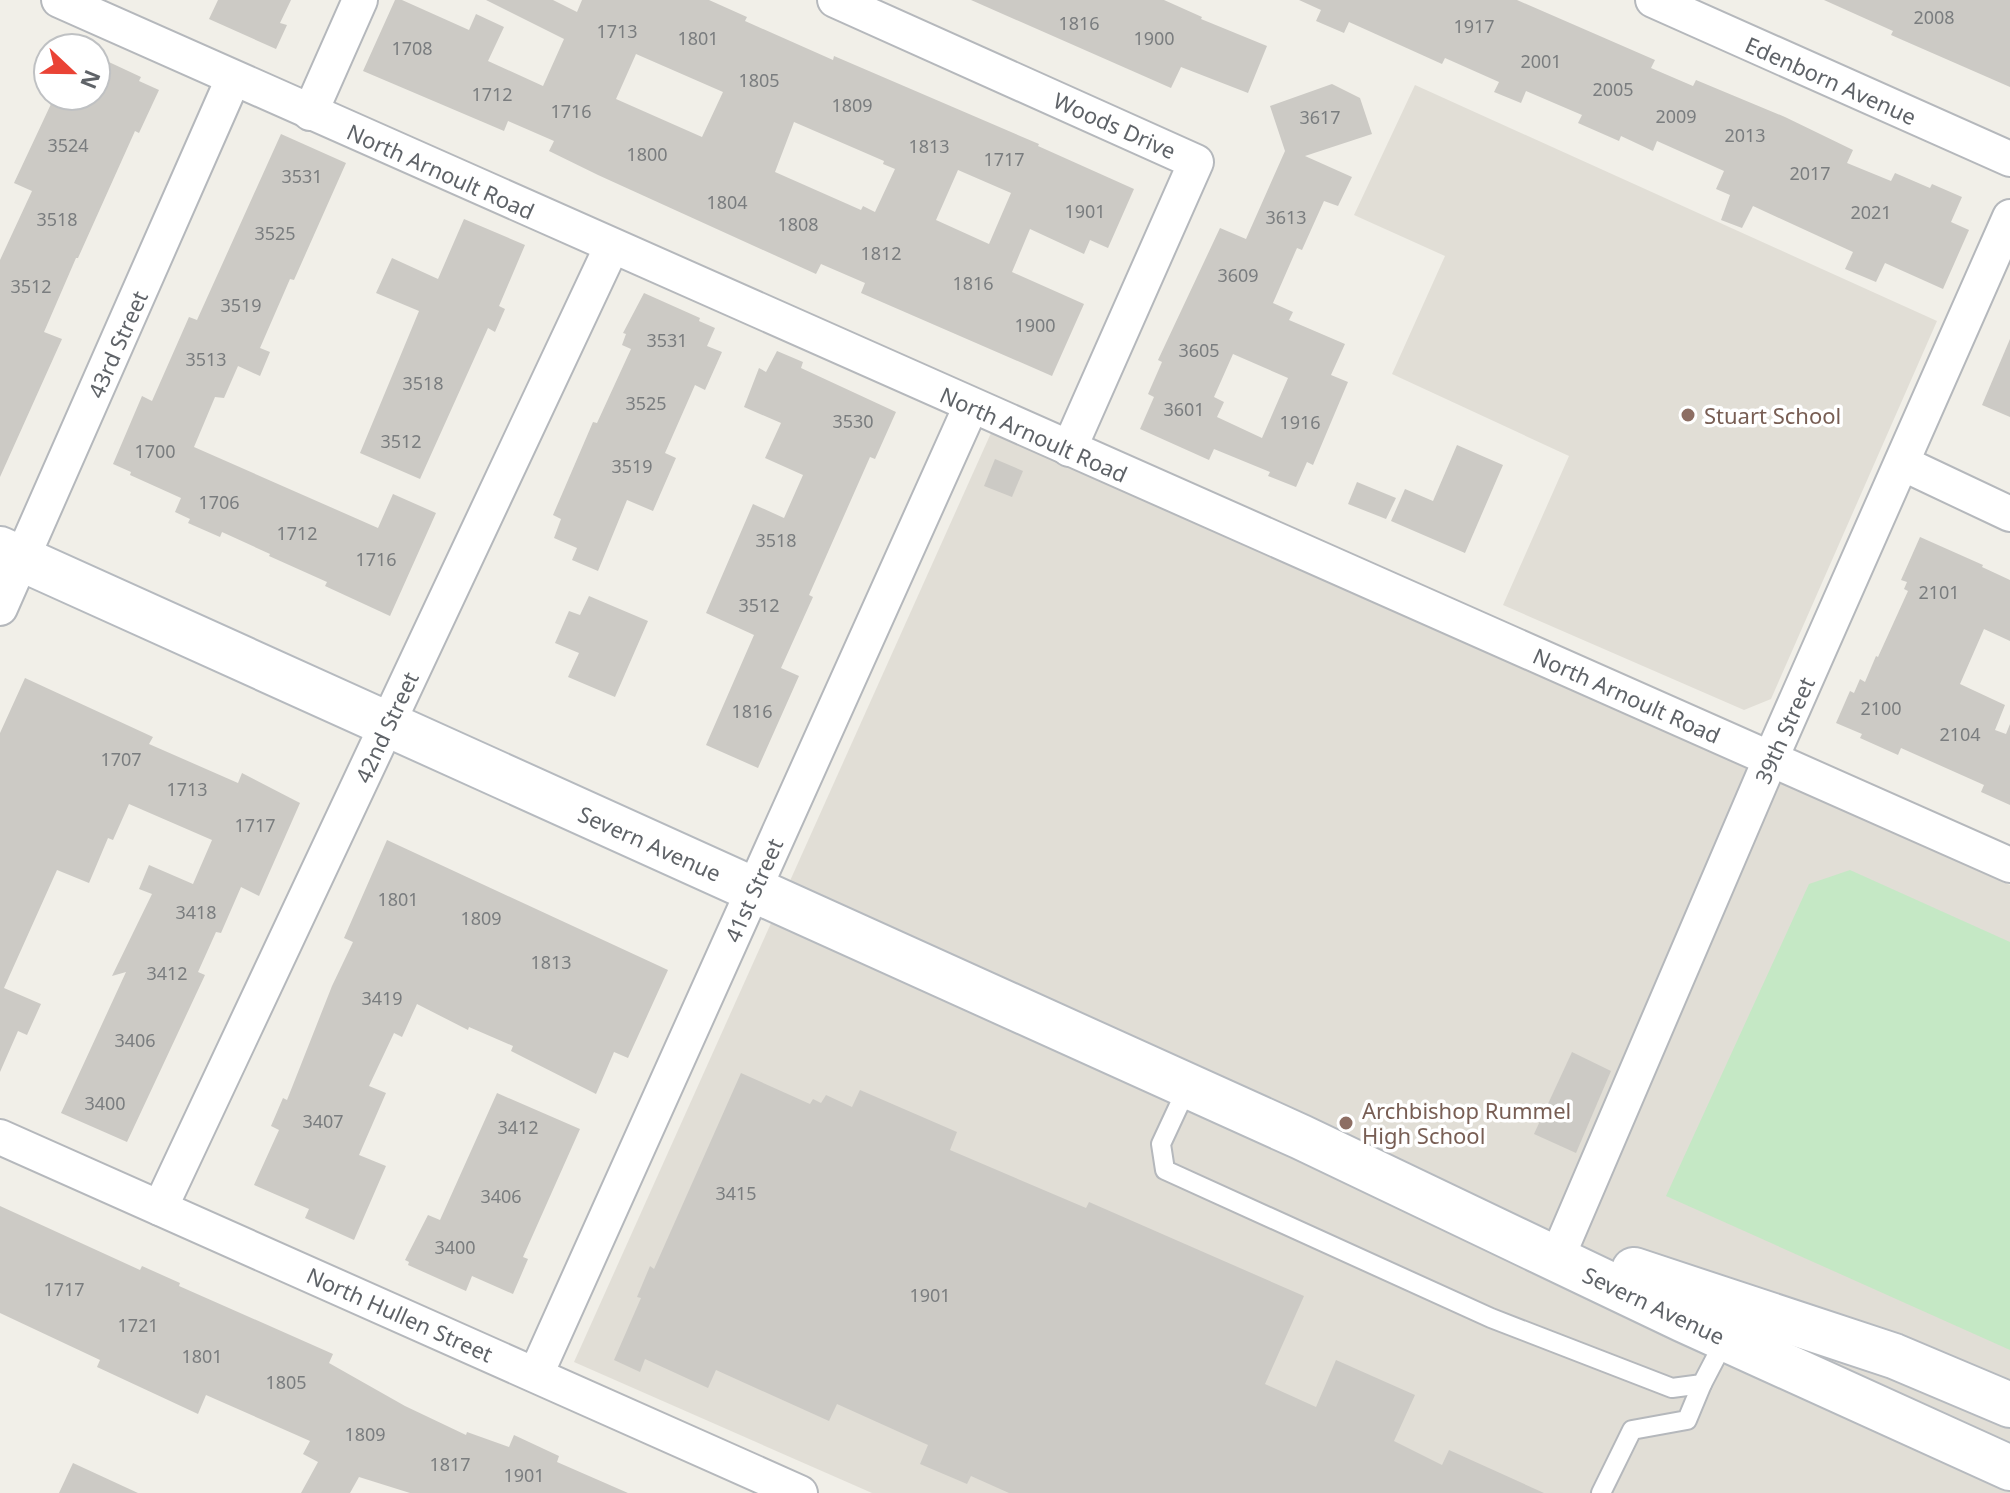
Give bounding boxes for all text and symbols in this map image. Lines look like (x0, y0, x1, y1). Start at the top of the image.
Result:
house number: 2008 (1913, 5, 1955, 29)
house number: 1816 (1058, 11, 1100, 35)
house number: 1917 (1453, 14, 1495, 38)
house number: 1713 (596, 19, 638, 43)
house number: 1801 (677, 26, 719, 50)
house number: 1900 (1133, 26, 1175, 50)
street label: Edenborn Avenue (1741, 29, 1921, 131)
north arrow (32, 32, 112, 112)
house number: 1708 (391, 36, 433, 60)
house number: 2001 (1520, 49, 1562, 73)
text: N (74, 66, 109, 94)
house number: 1805 (738, 68, 780, 92)
house number: 2005 (1592, 77, 1634, 101)
house number: 1712 (471, 82, 513, 106)
street label: Woods Drive (1049, 85, 1181, 165)
house number: 1809 (831, 93, 873, 117)
house number: 1716 (550, 99, 592, 123)
house number: 2009 (1655, 104, 1697, 128)
house number: 3617 (1299, 105, 1341, 129)
street label: North Arnoult Road (343, 116, 539, 226)
house number: 2013 (1724, 123, 1766, 147)
house number: 3524 (47, 133, 89, 157)
house number: 1813 (908, 134, 950, 158)
house number: 1800 (626, 142, 668, 166)
house number: 1717 (983, 147, 1025, 171)
house number: 2017 (1789, 161, 1831, 185)
house number: 3531 (281, 164, 323, 188)
house number: 1804 (706, 190, 748, 214)
house number: 1901 (1064, 199, 1106, 223)
house number: 2021 (1850, 200, 1892, 224)
house number: 3613 (1265, 205, 1307, 229)
house number: 3518 (36, 207, 78, 231)
house number: 1808 (777, 212, 819, 236)
house number: 3525 (254, 221, 296, 245)
house number: 1812 (860, 241, 902, 265)
house number: 3609 (1217, 263, 1259, 287)
house number: 1816 (952, 271, 994, 295)
house number: 3512 (10, 274, 52, 298)
street label: 43rd Street (80, 286, 154, 402)
house number: 3519 (220, 293, 262, 317)
house number: 1900 (1014, 313, 1056, 337)
house number: 3531 (646, 328, 688, 352)
house number: 3605 (1178, 338, 1220, 362)
house number: 3513 (185, 347, 227, 371)
house number: 3518 (402, 371, 444, 395)
street label: North Arnoult Road (936, 379, 1132, 489)
house number: 3525 (625, 391, 667, 415)
house number: 3601 (1163, 397, 1205, 421)
place label: Stuart School (1704, 400, 1841, 430)
marker: Stuart School (1679, 406, 1697, 424)
house number: 3530 (832, 409, 874, 433)
house number: 1916 (1279, 410, 1321, 434)
house number: 3512 (380, 429, 422, 453)
house number: 1700 (134, 439, 176, 463)
house number: 3519 (611, 454, 653, 478)
house number: 1706 (198, 490, 240, 514)
house number: 1712 (276, 521, 318, 545)
house number: 3518 (755, 528, 797, 552)
house number: 1716 (355, 547, 397, 571)
house number: 2101 (1918, 580, 1960, 604)
house number: 3512 (738, 593, 780, 617)
street label: North Arnoult Road (1529, 640, 1725, 750)
street label: 42nd Street (347, 666, 425, 787)
street label: 39th Street (1747, 672, 1821, 788)
house number: 2100 (1860, 696, 1902, 720)
house number: 1816 (731, 699, 773, 723)
house number: 2104 (1939, 722, 1981, 746)
house number: 1707 (100, 747, 142, 771)
house number: 1713 (166, 777, 208, 801)
street label: Severn Avenue (574, 798, 726, 888)
house number: 1717 (234, 813, 276, 837)
street label: 41st Street (717, 833, 789, 947)
house number: 1801 (377, 887, 419, 911)
house number: 3418 (175, 900, 217, 924)
house number: 1809 (460, 906, 502, 930)
house number: 1813 (530, 950, 572, 974)
house number: 3412 (146, 961, 188, 985)
house number: 3419 (361, 986, 403, 1010)
house number: 3406 (114, 1028, 156, 1052)
house number: 3400 (84, 1091, 126, 1115)
place label: Archbishop Rummel High School (1362, 1095, 1571, 1150)
house number: 3407 (302, 1109, 344, 1133)
marker: Archbishop Rummel High School (1337, 1114, 1355, 1132)
house number: 3412 (497, 1115, 539, 1139)
house number: 3415 (715, 1181, 757, 1205)
house number: 3406 (480, 1184, 522, 1208)
house number: 3400 (434, 1235, 476, 1259)
street label: North Hullen Street (302, 1259, 498, 1369)
street label: Severn Avenue (1578, 1259, 1730, 1351)
house number: 1717 (43, 1277, 85, 1301)
house number: 1901 (909, 1283, 951, 1307)
house number: 1721 (117, 1313, 159, 1337)
house number: 1801 (181, 1344, 223, 1368)
house number: 1805 (265, 1370, 307, 1394)
house number: 1809 (344, 1422, 386, 1446)
house number: 1817 (429, 1452, 471, 1476)
house number: 1901 (503, 1463, 545, 1487)

